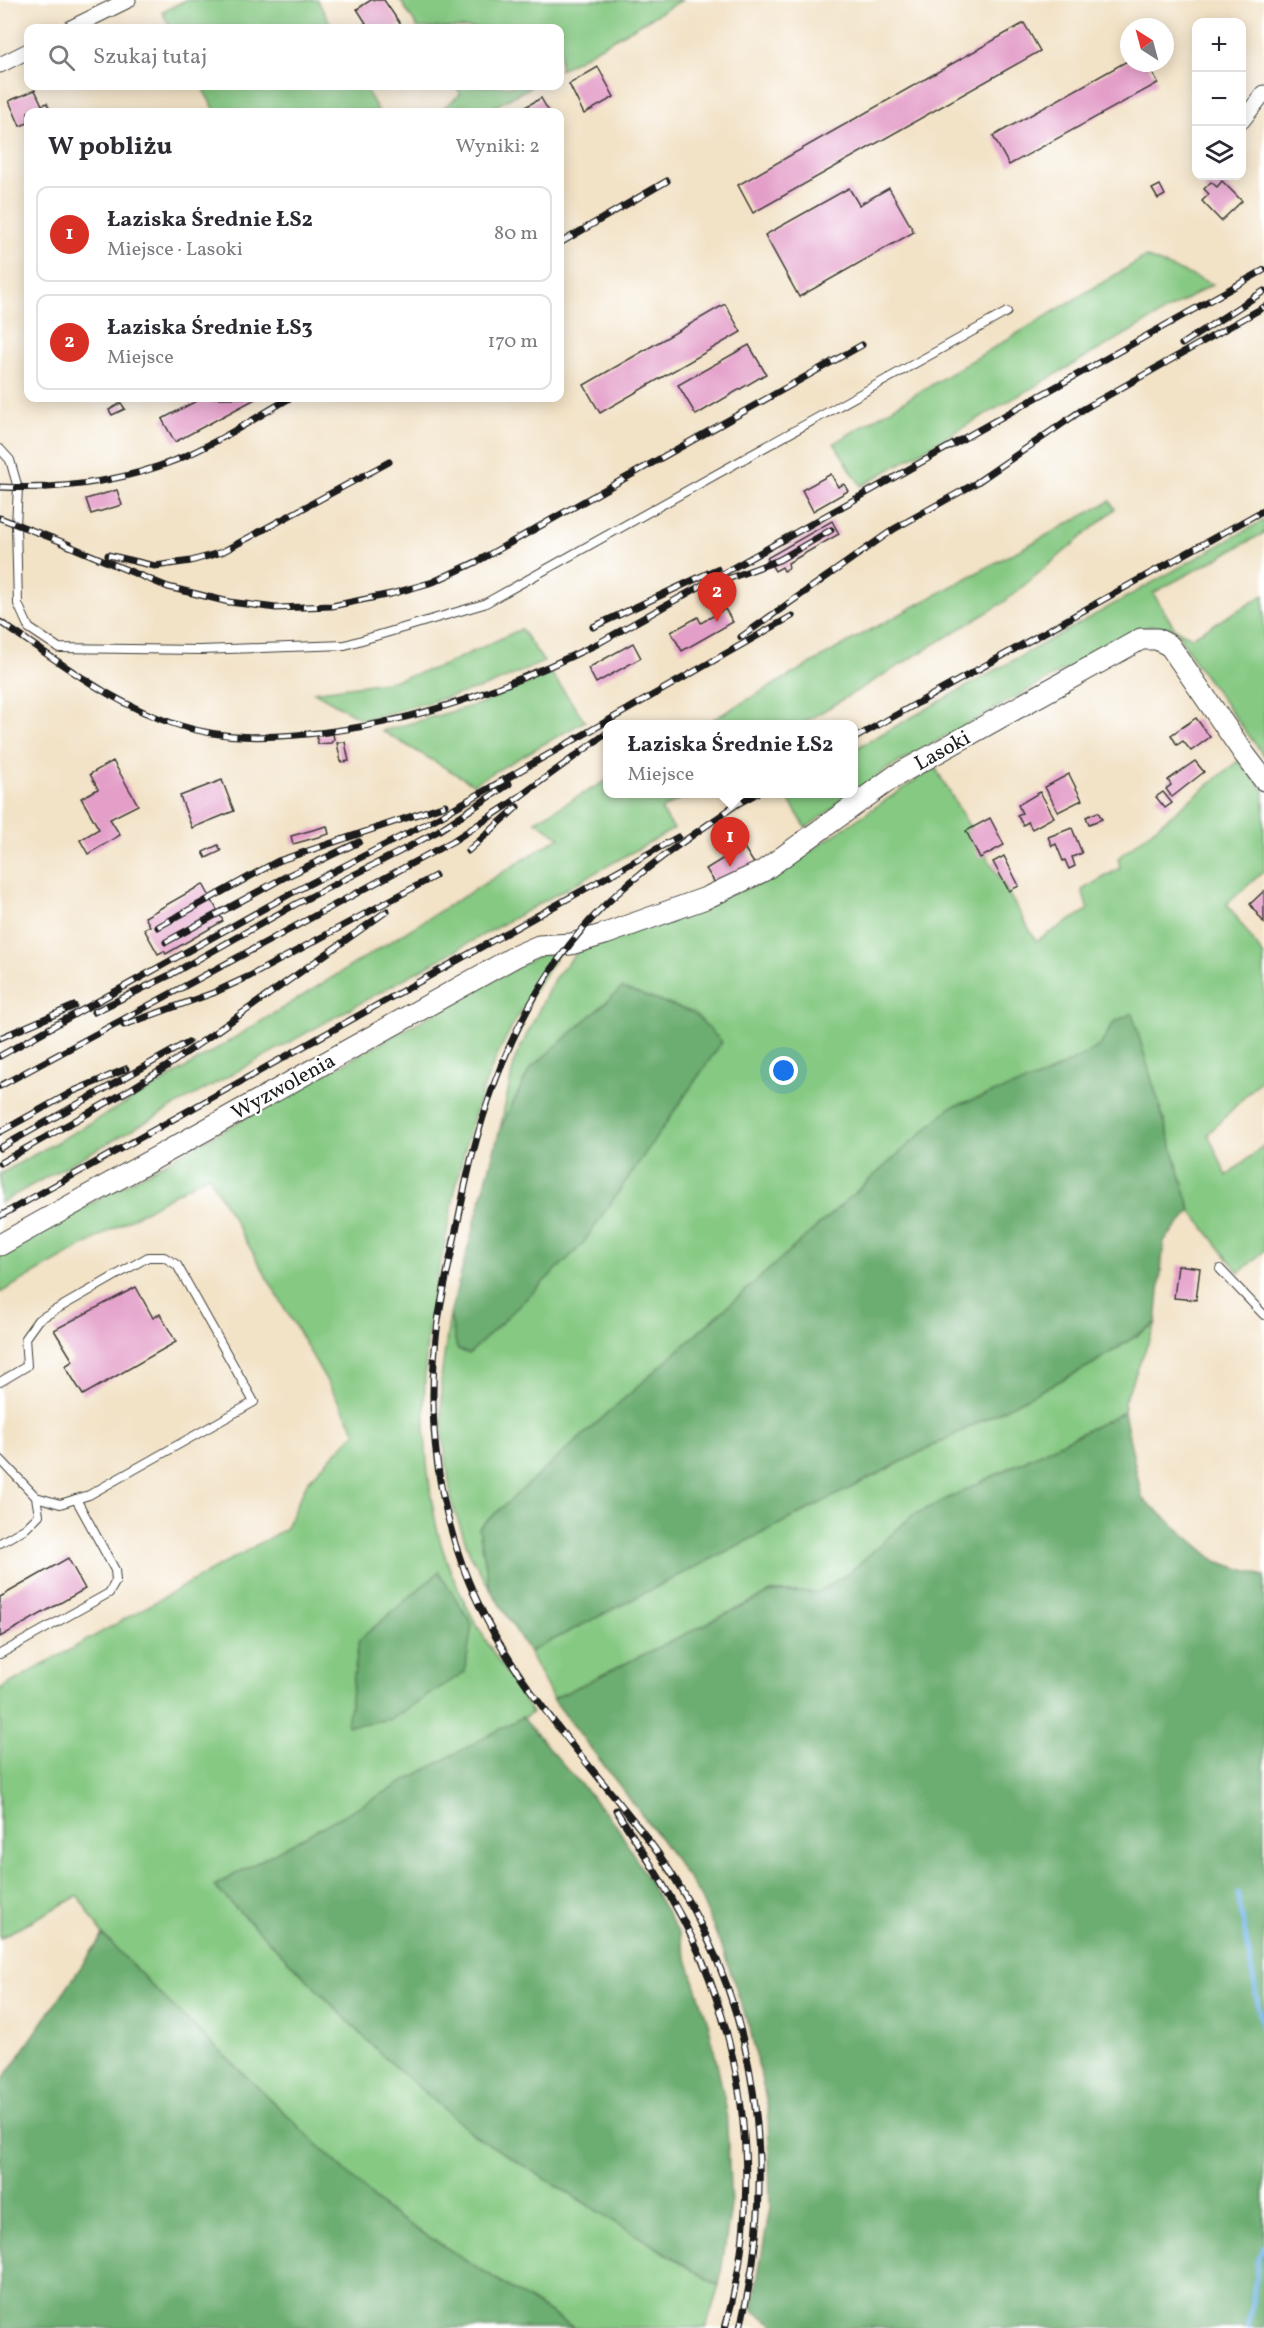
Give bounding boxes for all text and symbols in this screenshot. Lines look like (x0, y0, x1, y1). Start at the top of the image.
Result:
north arrow (1120, 18, 1174, 72)
map controls (1192, 18, 1246, 180)
button: + (1192, 18, 1246, 72)
search box (24, 24, 564, 90)
icon: search (45, 41, 78, 74)
text: Szukaj tutaj (93, 42, 207, 73)
button: − (1192, 72, 1246, 126)
button: layers (1192, 126, 1246, 180)
text: W pobliżu (48, 129, 172, 165)
text: Wyniki: 2 (456, 133, 540, 161)
text: Łaziska Średnie ŁS2 (107, 205, 313, 236)
text: 1 (65, 220, 74, 248)
text: 80 m (494, 220, 538, 248)
text: Miejsce · Lasoki (107, 236, 243, 264)
text: Łaziska Średnie ŁS3 (107, 313, 313, 344)
text: 2 (64, 328, 75, 356)
text: 170 m (488, 328, 538, 356)
text: Miejsce (107, 344, 174, 372)
pin: 2 (698, 572, 736, 622)
popup (603, 720, 858, 798)
street label: Lasoki (909, 724, 976, 779)
text: Łaziska Średnie ŁS2 (627, 730, 834, 761)
text: Miejsce (627, 761, 694, 789)
pin: 1 (710, 818, 750, 867)
street label: Wyzwolenia (227, 1047, 341, 1128)
your location (769, 1056, 798, 1085)

